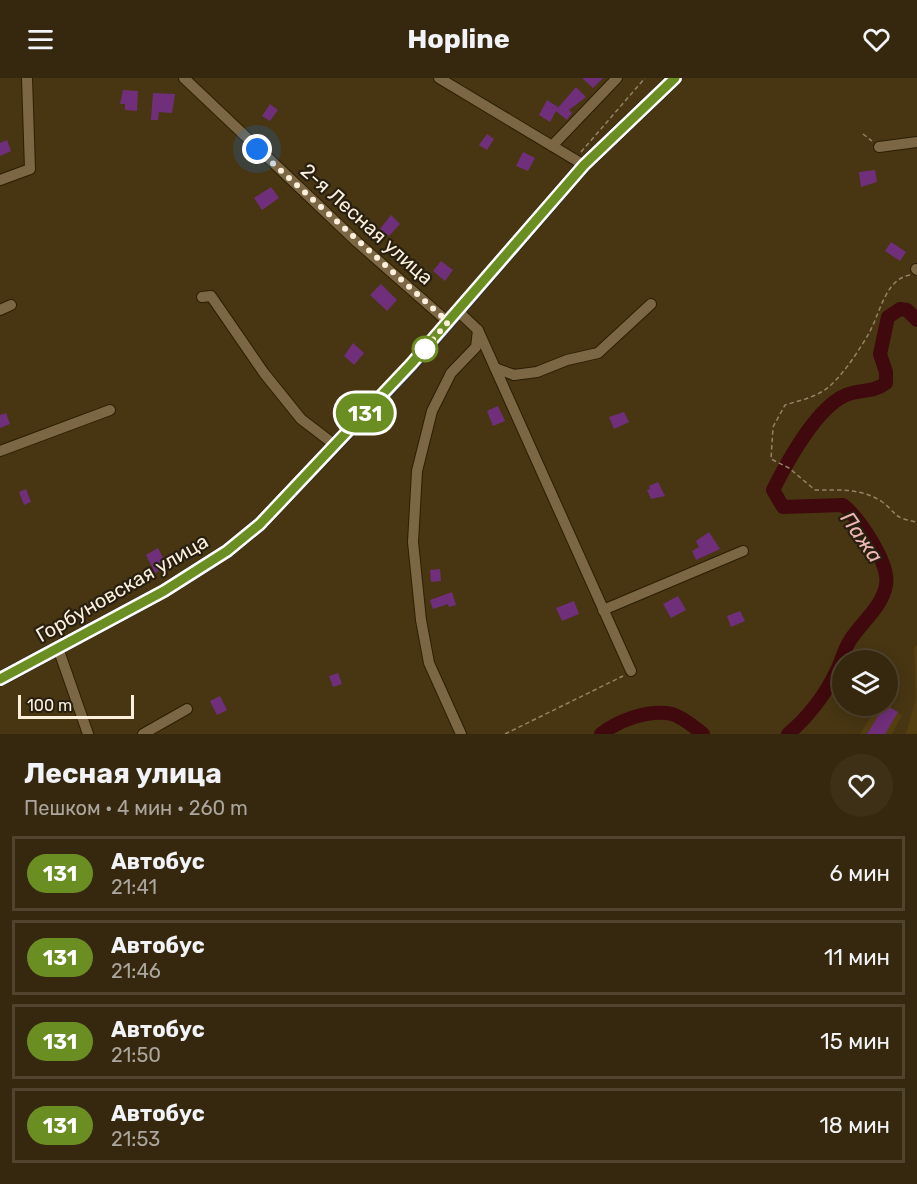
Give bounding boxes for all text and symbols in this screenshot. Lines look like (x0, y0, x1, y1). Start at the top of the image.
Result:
icon: menu (24, 23, 57, 56)
text: Hopline (407, 23, 510, 55)
icon: heart (860, 23, 893, 56)
your location (242, 134, 272, 164)
street label: 2-я Лесная улица (296, 158, 438, 290)
unlabelled marker (412, 336, 438, 362)
line badge: 131 (330, 394, 400, 432)
text: 131 (348, 401, 382, 426)
water label: Пажа (836, 507, 888, 567)
street label: Горбуновская улица (32, 529, 212, 647)
map controls (832, 650, 898, 716)
button: layers (832, 650, 898, 716)
scale bar (18, 692, 134, 720)
text: 100 m (27, 696, 72, 715)
button: heart (830, 754, 893, 817)
text: Лесная улица (24, 757, 222, 790)
text: Пешком · 4 мин · 260 m (24, 796, 248, 820)
text: Автобус (111, 848, 205, 875)
text: 6 мин (830, 860, 890, 887)
text: 131 (43, 861, 77, 886)
text: 21:41 (111, 875, 157, 899)
text: Автобус (111, 932, 205, 959)
text: 11 мин (824, 944, 890, 971)
text: 131 (43, 945, 77, 970)
text: 21:46 (111, 959, 161, 983)
text: Автобус (111, 1016, 205, 1043)
text: 15 мин (820, 1028, 890, 1055)
text: 131 (43, 1029, 77, 1054)
text: 21:50 (111, 1043, 161, 1067)
text: Автобус (111, 1100, 205, 1127)
text: 18 мин (819, 1112, 890, 1139)
text: 131 (43, 1113, 77, 1138)
text: 21:53 (111, 1127, 160, 1151)

